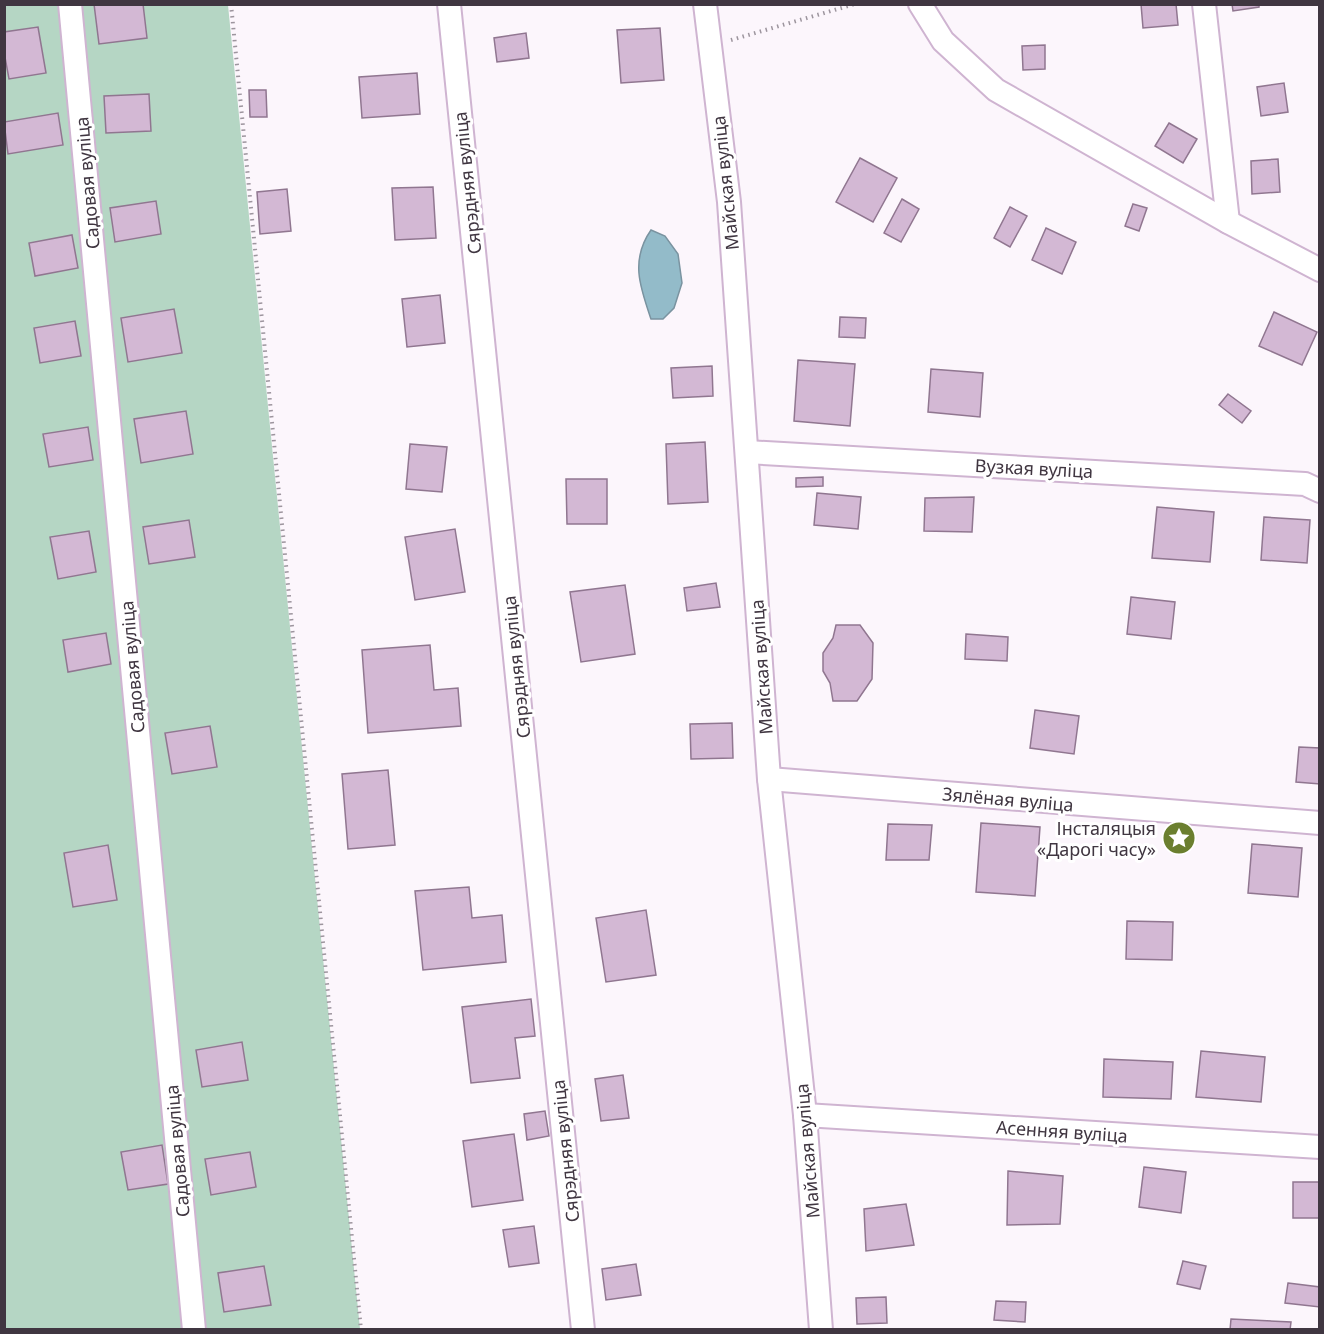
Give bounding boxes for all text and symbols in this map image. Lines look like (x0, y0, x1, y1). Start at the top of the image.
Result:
street label: Сярэдняя вуліца (448, 110, 486, 256)
street label: Майская вуліца (706, 115, 744, 251)
street label: Садовая вуліца (69, 116, 105, 250)
street label: Вузкая вуліца (974, 453, 1094, 483)
street label: Сярэдняя вуліца (497, 594, 535, 740)
street label: Майская вуліца (744, 599, 778, 735)
street label: Садовая вуліца (114, 600, 150, 734)
street label: Зялёная вуліца (941, 781, 1075, 817)
place label: Інсталяцыя «Дарогі часу» (1037, 816, 1156, 861)
place icon: Інсталяцыя «Дарогі часу» (1161, 820, 1197, 856)
street label: Сярэдняя вуліца (546, 1078, 584, 1224)
street label: Майская вуліца (789, 1083, 825, 1219)
street label: Садовая вуліца (159, 1084, 195, 1218)
street label: Асенняя вуліца (995, 1114, 1129, 1148)

